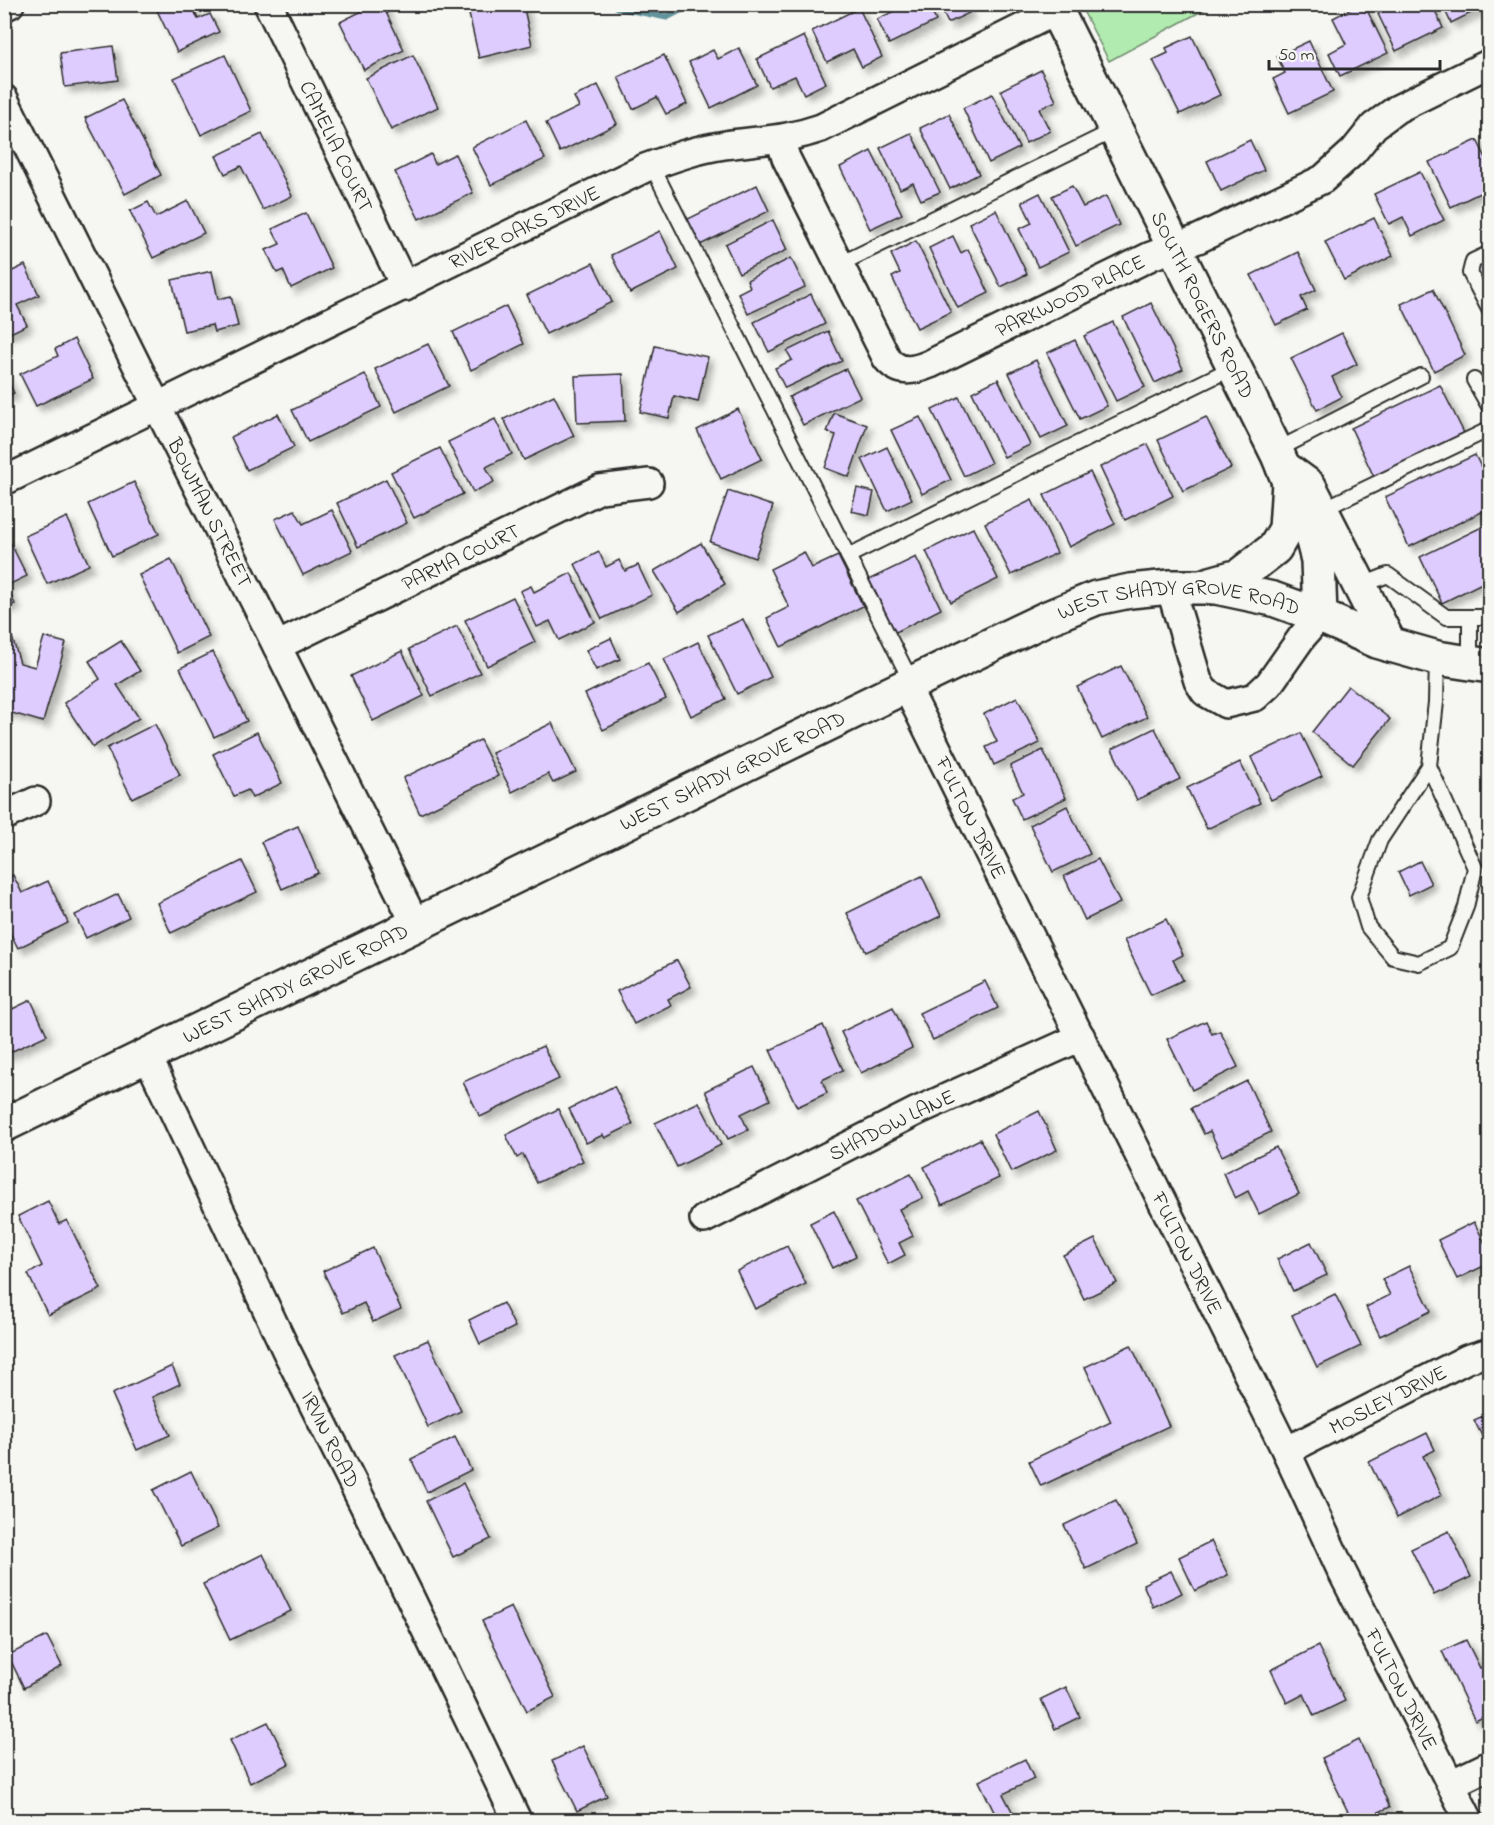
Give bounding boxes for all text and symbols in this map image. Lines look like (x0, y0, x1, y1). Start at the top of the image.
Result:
scale bar (1269, 33, 1440, 71)
text: 50 m (1278, 43, 1315, 69)
street label: CAMELIA COURT (290, 76, 380, 218)
street label: RIVER OAKS DRIVE (444, 179, 606, 278)
street label: SOUTH ROGERS ROAD (1142, 207, 1261, 404)
street label: PARKWOOD PLACE (991, 248, 1151, 347)
street label: BOWMAN STREET (158, 432, 258, 593)
street label: PARMA COURT (397, 517, 526, 600)
street label: WEST SHADY GROVE ROAD (1054, 574, 1304, 629)
street label: WEST SHADY GROVE ROAD (615, 705, 851, 840)
street label: FULTON DRIVE (926, 751, 1013, 885)
street label: WEST SHADY GROVE ROAD (178, 917, 414, 1053)
street label: SHADOW LANE (824, 1083, 960, 1170)
street label: FULTON DRIVE (1142, 1187, 1229, 1320)
street label: MOSLEY DRIVE (1324, 1359, 1453, 1444)
street label: IRVIN ROAD (292, 1387, 366, 1494)
street label: FULTON DRIVE (1356, 1623, 1444, 1756)

